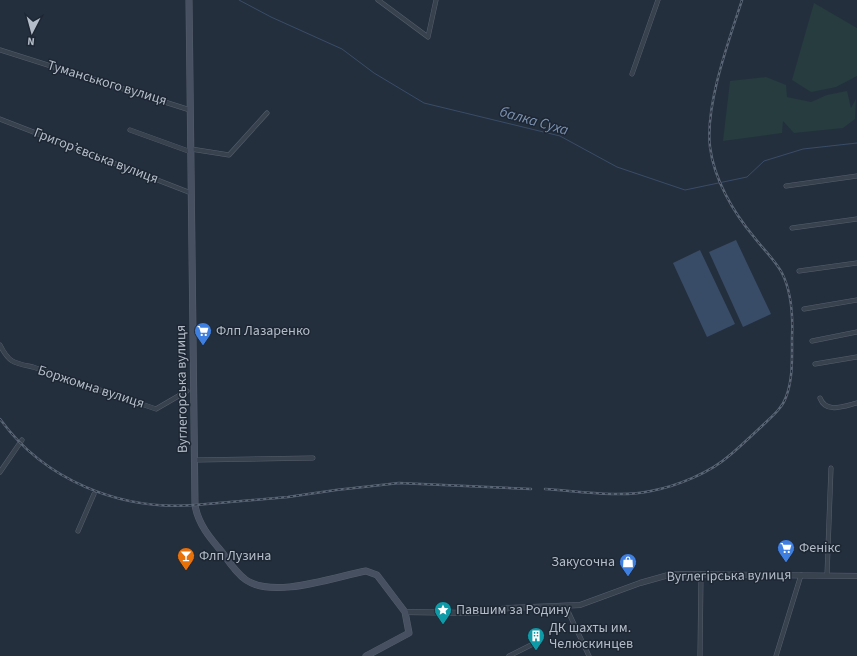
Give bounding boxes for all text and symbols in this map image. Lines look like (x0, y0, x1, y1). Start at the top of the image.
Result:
north arrow (12, 12, 52, 52)
text: N (27, 34, 35, 49)
street label: Туманського вулиця (45, 55, 169, 111)
water label: балка Суха (497, 101, 571, 141)
street label: Григор’євська вулиця (31, 123, 161, 189)
supermarket icon: Флп Лазаренко (193, 321, 213, 346)
place label: Флп Лазаренко (216, 321, 310, 341)
street label: Вуглегорська вулиця (171, 325, 193, 453)
street label: Боржомна вулиця (35, 360, 147, 414)
supermarket icon: Фенікс (776, 538, 796, 563)
place label: Фенікс (799, 538, 841, 558)
bar icon: Флп Лузина (176, 546, 196, 571)
place label: Флп Лузина (199, 546, 271, 566)
place label: Закусочна (551, 552, 615, 572)
shop icon: Закусочна (618, 552, 638, 577)
street label: Вуглегірська вулиця (667, 565, 791, 587)
place icon: Павшим за Родину (433, 600, 453, 625)
place label: Павшим за Родину (456, 600, 571, 620)
place label: ДК шахты им. Челюскинцев (549, 618, 633, 654)
building icon: ДК шахты им. Челюскинцев (526, 626, 546, 651)

